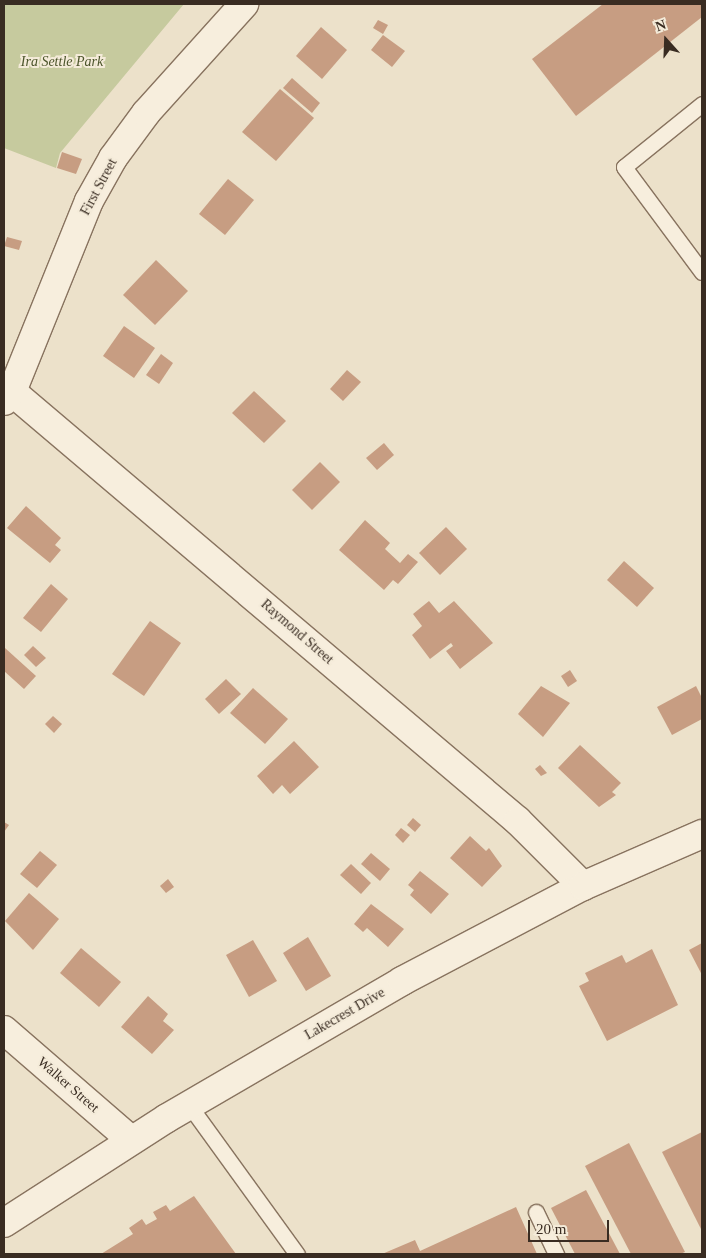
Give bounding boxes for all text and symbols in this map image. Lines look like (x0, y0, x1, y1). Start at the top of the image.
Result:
north arrow (641, 15, 691, 65)
text: N (653, 17, 668, 34)
park label: Ira Settle Park (21, 54, 103, 70)
street label: First Street (77, 156, 121, 218)
street label: Raymond Street (257, 596, 337, 668)
street label: Lakecrest Drive (302, 984, 388, 1044)
street label: Walker Street (34, 1054, 102, 1116)
scale bar (531, 1210, 612, 1242)
text: 20 m (536, 1221, 566, 1237)

